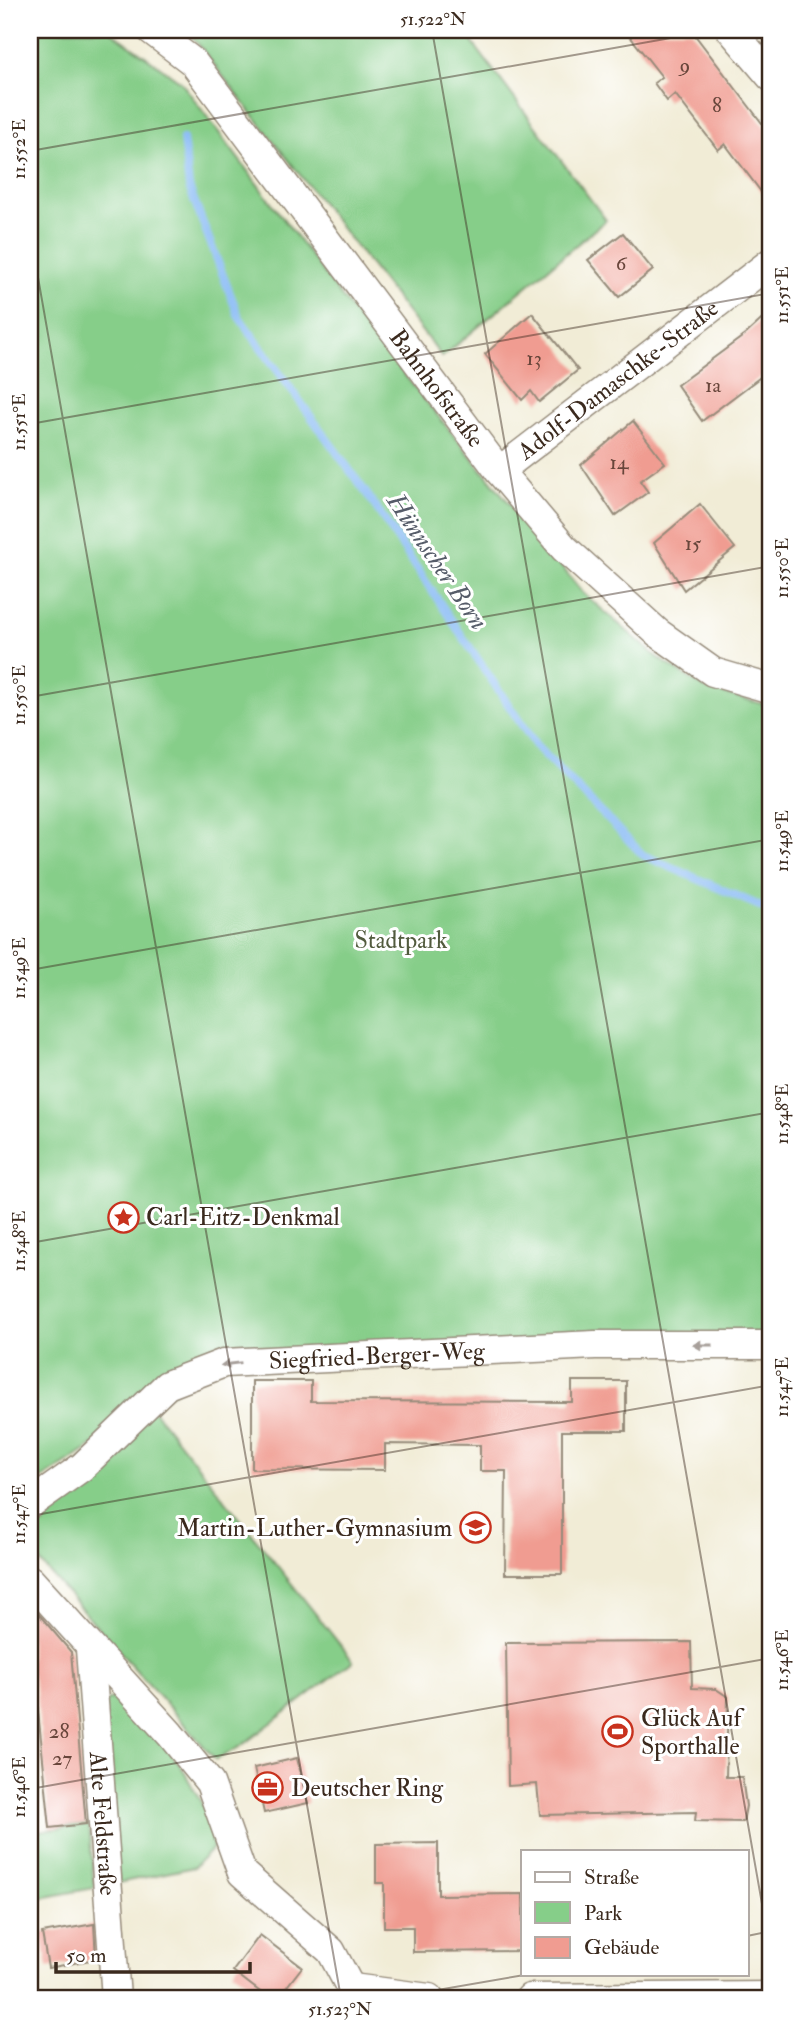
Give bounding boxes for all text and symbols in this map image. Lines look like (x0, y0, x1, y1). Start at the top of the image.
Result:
text: 51.522°N (400, 8, 466, 31)
house number: 9 (678, 52, 690, 79)
house number: 8 (712, 92, 722, 119)
text: 11.552°E (8, 119, 31, 179)
house number: 6 (616, 250, 628, 277)
text: 11.551°E (771, 266, 794, 324)
street label: Adolf-Damaschke-Straße (511, 293, 725, 468)
street label: Bahnhofstraße (382, 323, 491, 454)
house number: 13 (526, 345, 542, 372)
house number: 1a (705, 372, 721, 399)
text: 11.551°E (8, 393, 31, 451)
house number: 14 (610, 449, 630, 476)
water label: Hünnscher Born (379, 486, 495, 636)
house number: 15 (685, 530, 702, 557)
text: 11.550°E (771, 538, 794, 598)
text: 11.550°E (8, 665, 31, 725)
text: 11.549°E (771, 810, 794, 872)
park label: Stadtpark (355, 925, 448, 956)
text: 11.549°E (8, 937, 31, 999)
text: 11.548°E (771, 1083, 794, 1144)
place icon: Carl-Eitz-Denkmal (106, 1200, 140, 1234)
place label: Carl-Eitz-Denkmal (146, 1202, 340, 1233)
text: 11.548°E (8, 1210, 31, 1271)
street label: Siegfried-Berger-Weg (268, 1335, 487, 1377)
one-way arrow (692, 1339, 714, 1351)
text: 11.547°E (771, 1357, 794, 1417)
one-way arrow (220, 1358, 242, 1369)
text: 11.547°E (8, 1484, 31, 1544)
school or university icon: Martin-Luther-Gymnasium (458, 1511, 492, 1545)
place label: Martin-Luther-Gymnasium (177, 1513, 452, 1544)
text: 11.546°E (771, 1629, 794, 1691)
place label: Glück Auf Sporthalle (641, 1703, 744, 1762)
sports icon: Glück Auf Sporthalle (601, 1715, 635, 1749)
house number: 28 (49, 1718, 69, 1745)
house number: 27 (52, 1745, 72, 1772)
street label: Alte Feldstraße (82, 1749, 123, 1897)
text: 11.546°E (8, 1756, 31, 1818)
office icon: Deutscher Ring (251, 1771, 285, 1805)
place label: Deutscher Ring (291, 1773, 444, 1804)
legend (521, 1850, 748, 1976)
text: Straße (584, 1864, 639, 1891)
text: Park (584, 1900, 622, 1927)
scale bar (56, 1930, 250, 1974)
text: Gebäude (584, 1934, 660, 1961)
text: 50 m (66, 1942, 107, 1969)
text: 51.523°N (308, 1998, 372, 2021)

